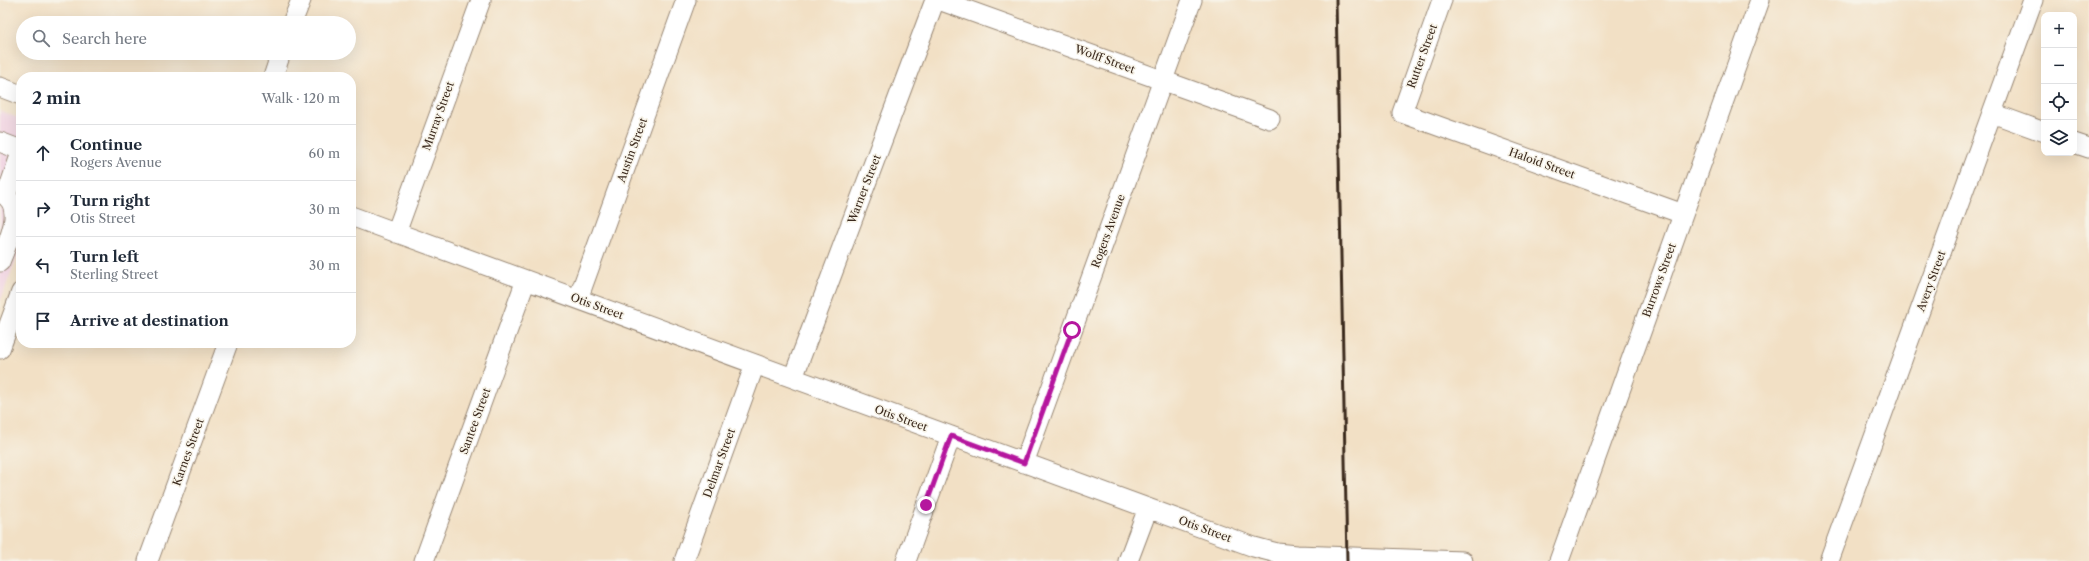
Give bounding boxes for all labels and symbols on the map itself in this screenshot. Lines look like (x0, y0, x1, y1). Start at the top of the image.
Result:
street label: Rutter Street (1404, 22, 1440, 90)
street label: Wolff Street (1072, 41, 1137, 76)
street label: Murray Street (419, 80, 457, 152)
street label: Austin Street (613, 116, 650, 185)
street label: Haloid Street (1507, 145, 1577, 181)
street label: Warner Street (844, 152, 884, 227)
street label: Rogers Avenue (1088, 192, 1128, 270)
street label: Burrows Street (1639, 241, 1679, 319)
street label: Avery Street (1913, 249, 1949, 314)
street label: Otis Street (569, 290, 625, 322)
route start (1063, 321, 1081, 339)
street label: Santee Street (457, 386, 494, 456)
street label: Otis Street (873, 402, 929, 434)
street label: Karnes Street (169, 416, 207, 488)
street label: Delmar Street (700, 426, 738, 500)
route end (917, 496, 935, 514)
street label: Otis Street (1177, 513, 1233, 545)

